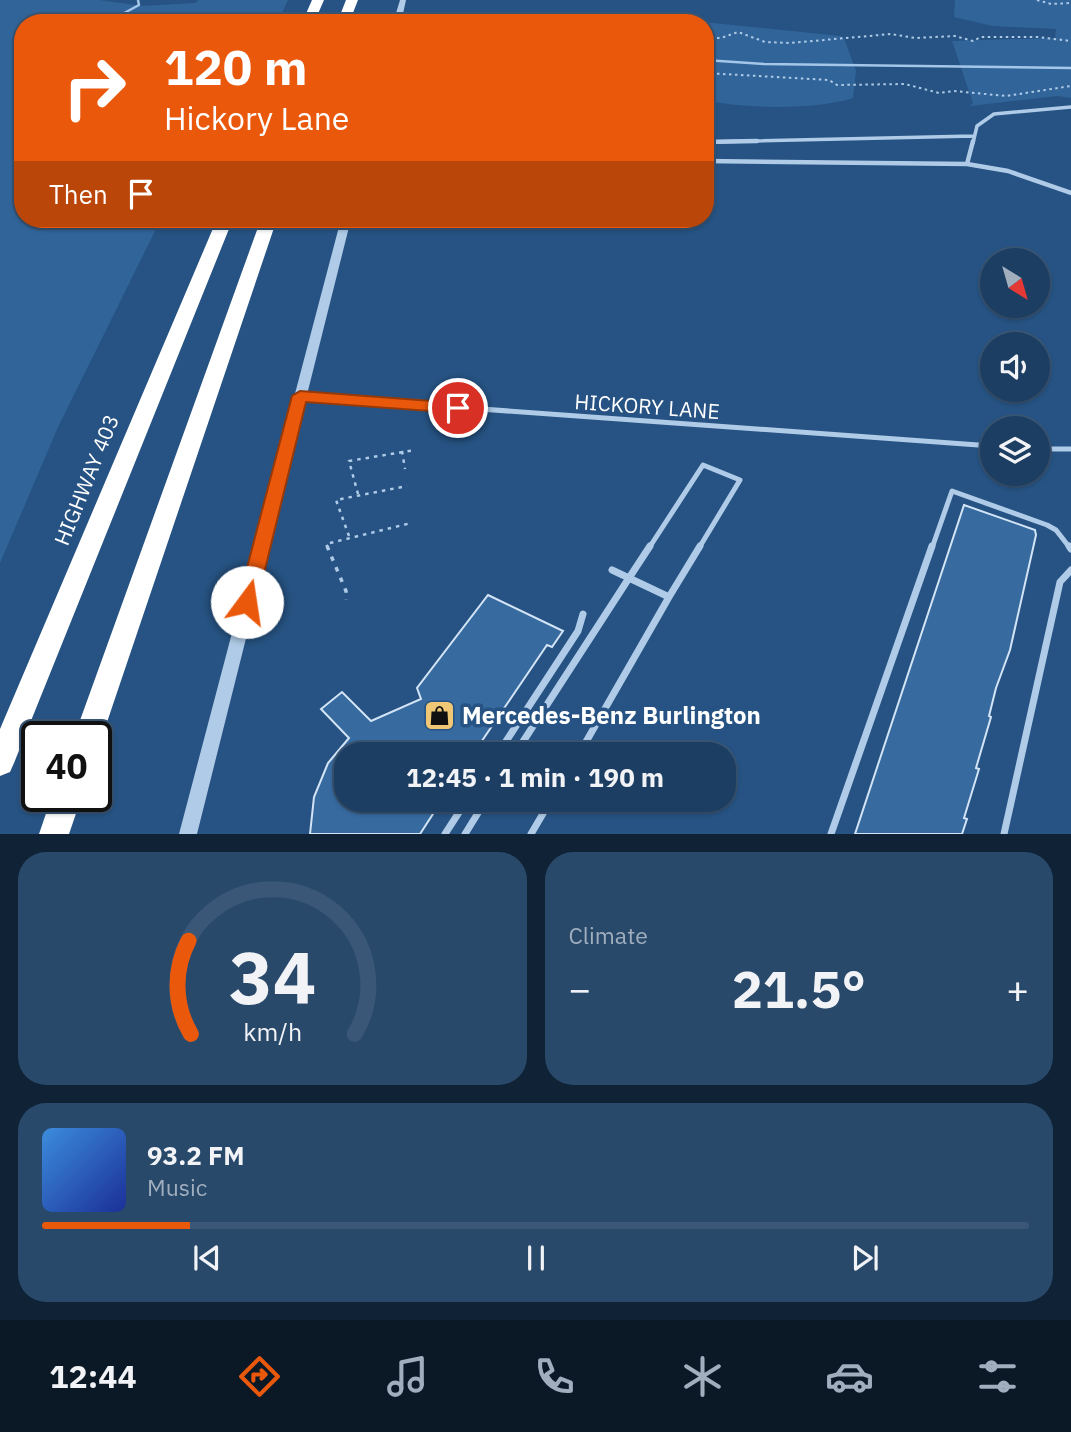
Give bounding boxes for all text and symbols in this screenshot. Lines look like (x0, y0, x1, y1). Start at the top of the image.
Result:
text: 120 m (164, 35, 308, 98)
icon: right (49, 42, 140, 133)
text: Hickory Lane (164, 97, 349, 139)
icon: arrive (122, 175, 160, 213)
text: Then (49, 177, 108, 211)
north arrow (980, 248, 1050, 318)
map controls (980, 248, 1050, 486)
button: sound (980, 332, 1050, 402)
pin (428, 378, 488, 438)
street label: HICKORY LANE (574, 387, 721, 425)
icon: arrive (439, 389, 477, 427)
street label: HIGHWAY 403 (47, 410, 125, 549)
button: layers (980, 416, 1050, 486)
position arrow (210, 565, 284, 639)
shop icon: Mercedes-Benz Burlington (422, 699, 456, 733)
place label: Mercedes-Benz Burlington (462, 699, 761, 731)
speed limit sign: 40 (21, 721, 112, 812)
text: 12:45 · 1 min · 190 m (406, 760, 664, 794)
text: Climate (569, 920, 648, 950)
text: 34 (229, 930, 316, 1025)
text: 21.5° (732, 955, 866, 1022)
text: − (569, 964, 591, 1013)
text: + (1006, 964, 1029, 1013)
text: km/h (243, 1015, 302, 1048)
text: 93.2 FM (147, 1138, 245, 1172)
text: Music (147, 1172, 207, 1202)
icon: previous (188, 1239, 226, 1277)
icon: pause (517, 1239, 555, 1277)
icon: next (846, 1239, 884, 1277)
icon: directions (235, 1352, 284, 1401)
icon: music (383, 1352, 432, 1401)
icon: phone (530, 1352, 579, 1401)
icon: climate (678, 1352, 727, 1401)
icon: car (825, 1352, 874, 1401)
icon: filters (973, 1352, 1022, 1401)
text: 12:44 (49, 1355, 137, 1397)

